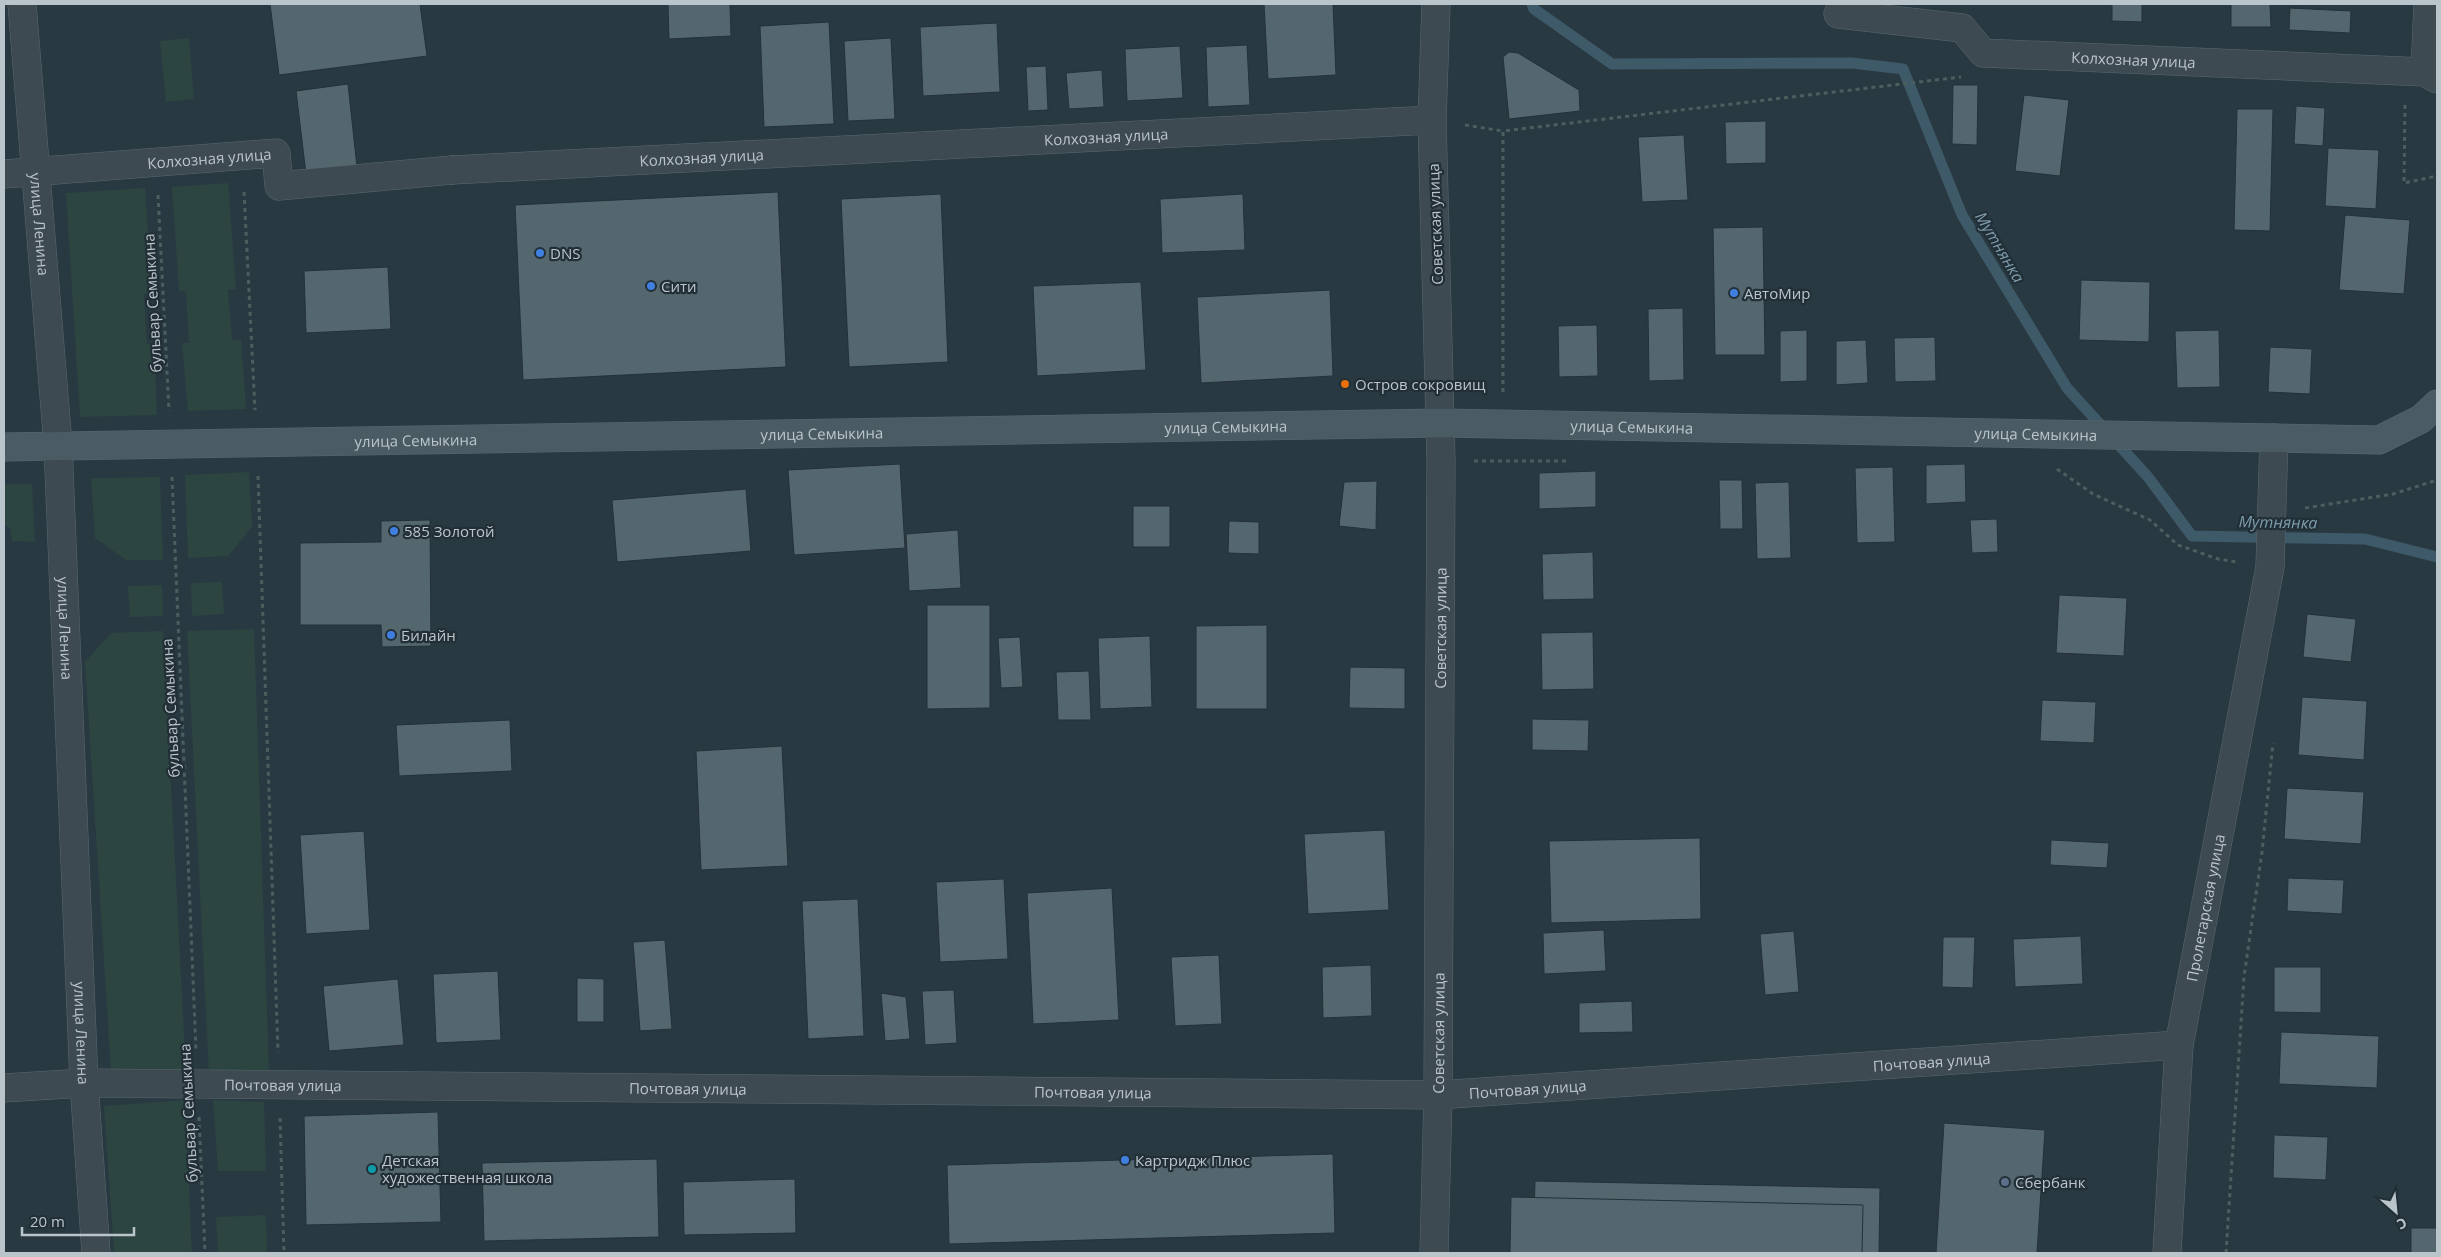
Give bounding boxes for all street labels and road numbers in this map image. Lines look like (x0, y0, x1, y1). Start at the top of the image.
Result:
street label: Колхозная улица (2071, 47, 2196, 72)
street label: Колхозная улица (1044, 123, 1169, 150)
street label: Колхозная улица (147, 143, 272, 173)
street label: Колхозная улица (639, 144, 764, 170)
street label: Советская улица (1423, 163, 1447, 285)
street label: улица Ленина (26, 172, 54, 276)
street label: бульвар Семыкина (138, 233, 166, 373)
street label: улица Семыкина (1570, 415, 1693, 438)
street label: улица Семыкина (1164, 416, 1287, 438)
street label: улица Семыкина (760, 422, 883, 444)
street label: улица Семыкина (1974, 423, 2097, 445)
street label: улица Семыкина (354, 429, 478, 451)
street label: Советская улица (1430, 567, 1450, 689)
street label: улица Ленина (53, 576, 78, 680)
street label: бульвар Семыкина (156, 638, 184, 778)
street label: Пролетарская улица (2181, 832, 2229, 983)
street label: Советская улица (1428, 972, 1449, 1094)
street label: улица Ленина (70, 981, 94, 1085)
street label: бульвар Семыкина (174, 1043, 202, 1183)
street label: Почтовая улица (1872, 1048, 1991, 1076)
street label: Почтовая улица (224, 1074, 342, 1095)
street label: Почтовая улица (1468, 1075, 1587, 1103)
street label: Почтовая улица (629, 1078, 747, 1099)
street label: Почтовая улица (1034, 1081, 1152, 1102)

